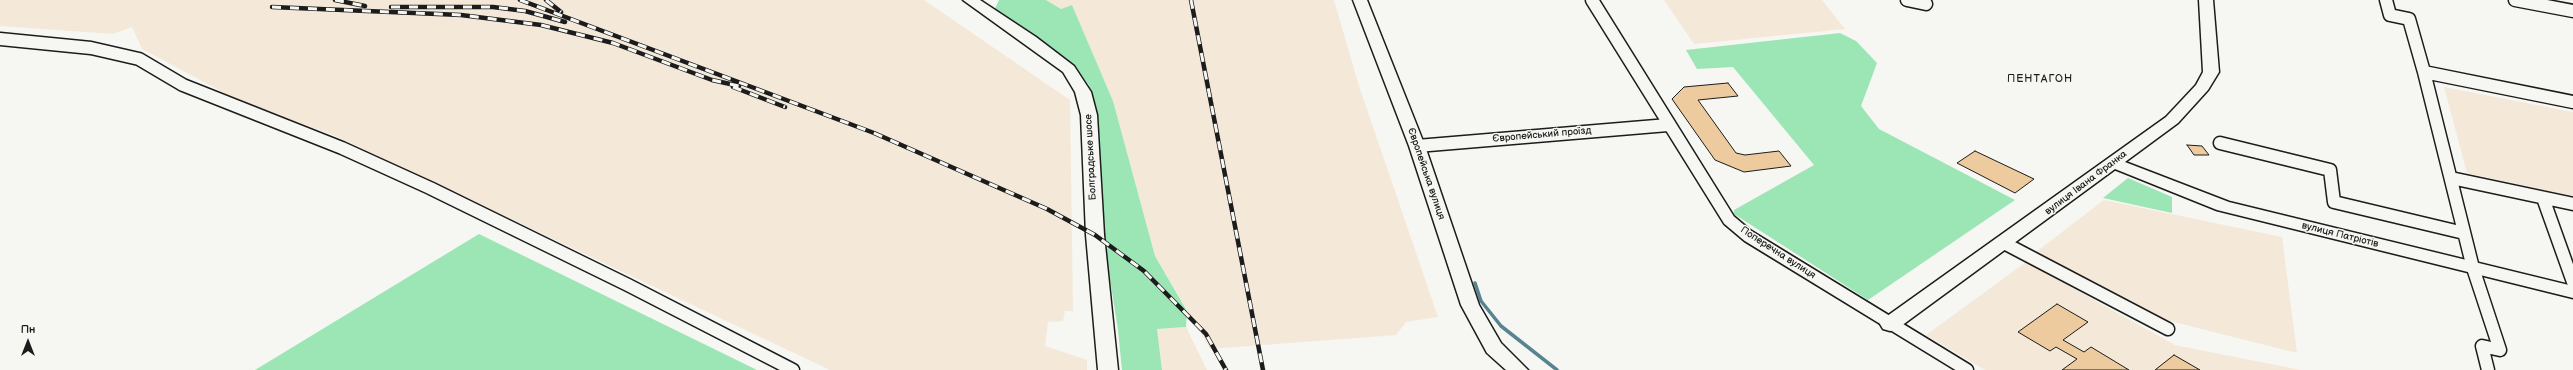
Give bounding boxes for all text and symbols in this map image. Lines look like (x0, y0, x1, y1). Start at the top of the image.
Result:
district label: ПЕНТАГОН (2007, 72, 2073, 86)
street label: Болградське шосе (1083, 114, 1099, 200)
street label: Європейський проїзд (1492, 125, 1592, 145)
street label: Європейська вулиця (1405, 127, 1447, 221)
street label: вулиця Івана Франка (2043, 148, 2129, 218)
street label: вулиця Патріотів (2300, 220, 2380, 250)
street label: Поперечна вулиця (1738, 224, 1818, 282)
north arrow (8, 322, 48, 362)
text: Пн (21, 323, 35, 336)

